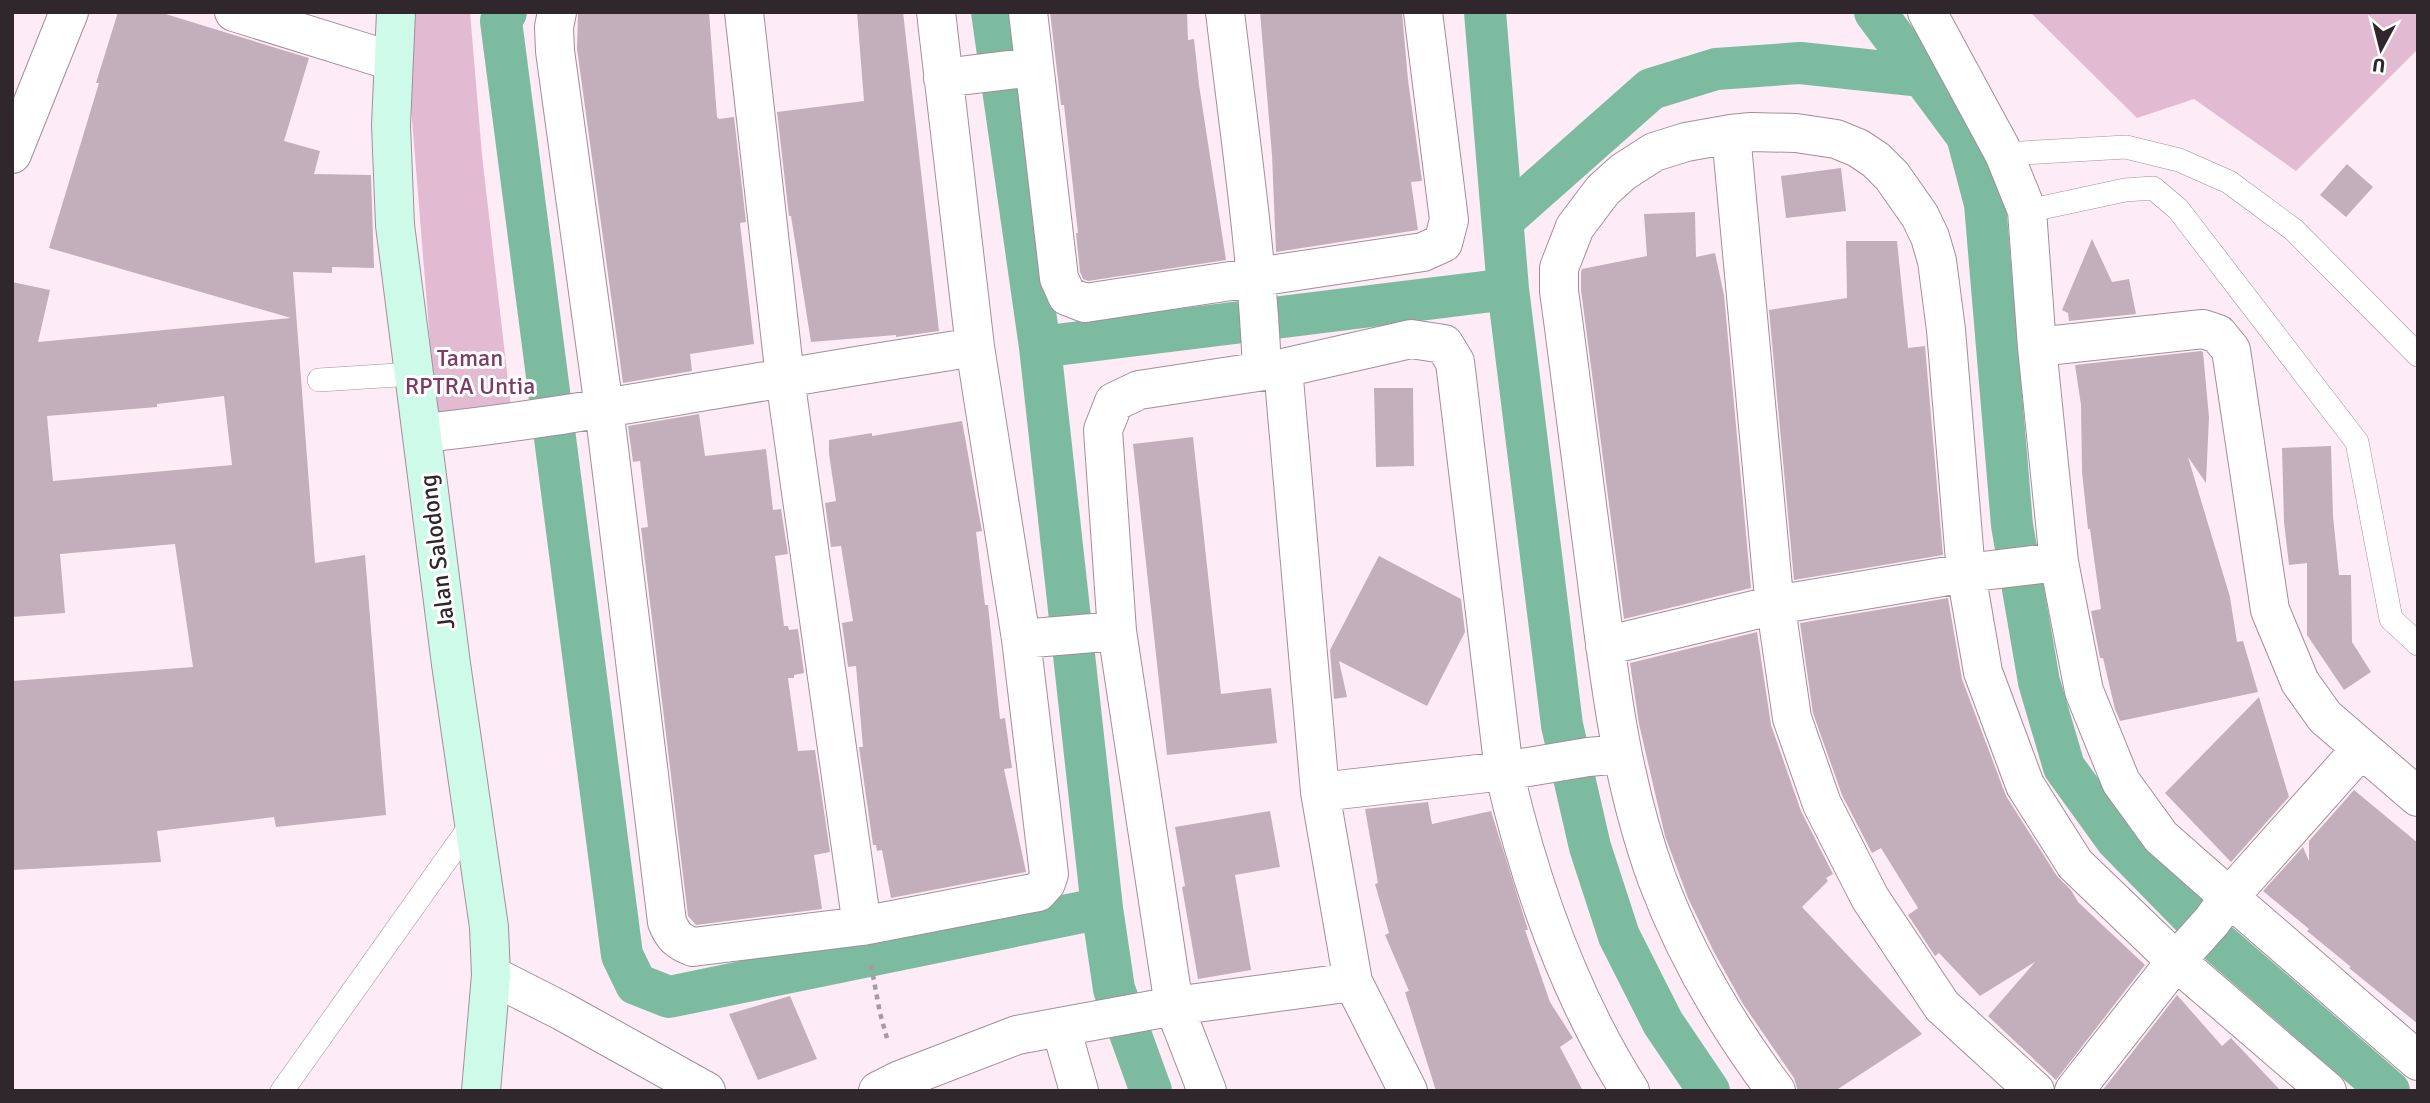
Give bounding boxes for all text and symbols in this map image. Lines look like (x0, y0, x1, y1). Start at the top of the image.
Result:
north arrow (2346, 14, 2416, 84)
text: U (2371, 52, 2387, 78)
park label: Taman RPTRA Untia (405, 343, 535, 401)
street label: Jalan Salodong (413, 473, 461, 631)

